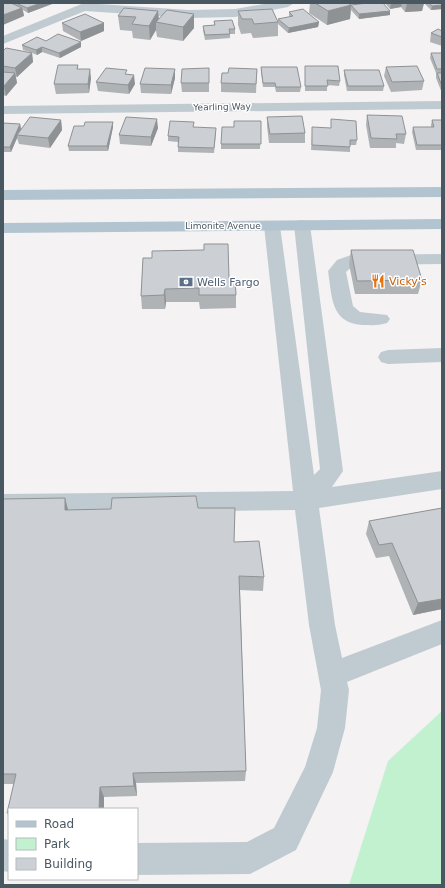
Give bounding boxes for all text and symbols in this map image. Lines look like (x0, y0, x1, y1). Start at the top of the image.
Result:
street label: Yearling Way (192, 101, 252, 113)
street label: Limonite Avenue (185, 221, 261, 231)
restaurant icon: Vicky's (370, 273, 386, 289)
bank icon: Wells Fargo (178, 274, 194, 290)
place label: Vicky's (389, 275, 427, 288)
place label: Wells Fargo (197, 276, 260, 289)
legend (8, 808, 138, 880)
text: Road (44, 817, 74, 831)
text: Park (44, 837, 70, 851)
text: Building (44, 857, 93, 871)

